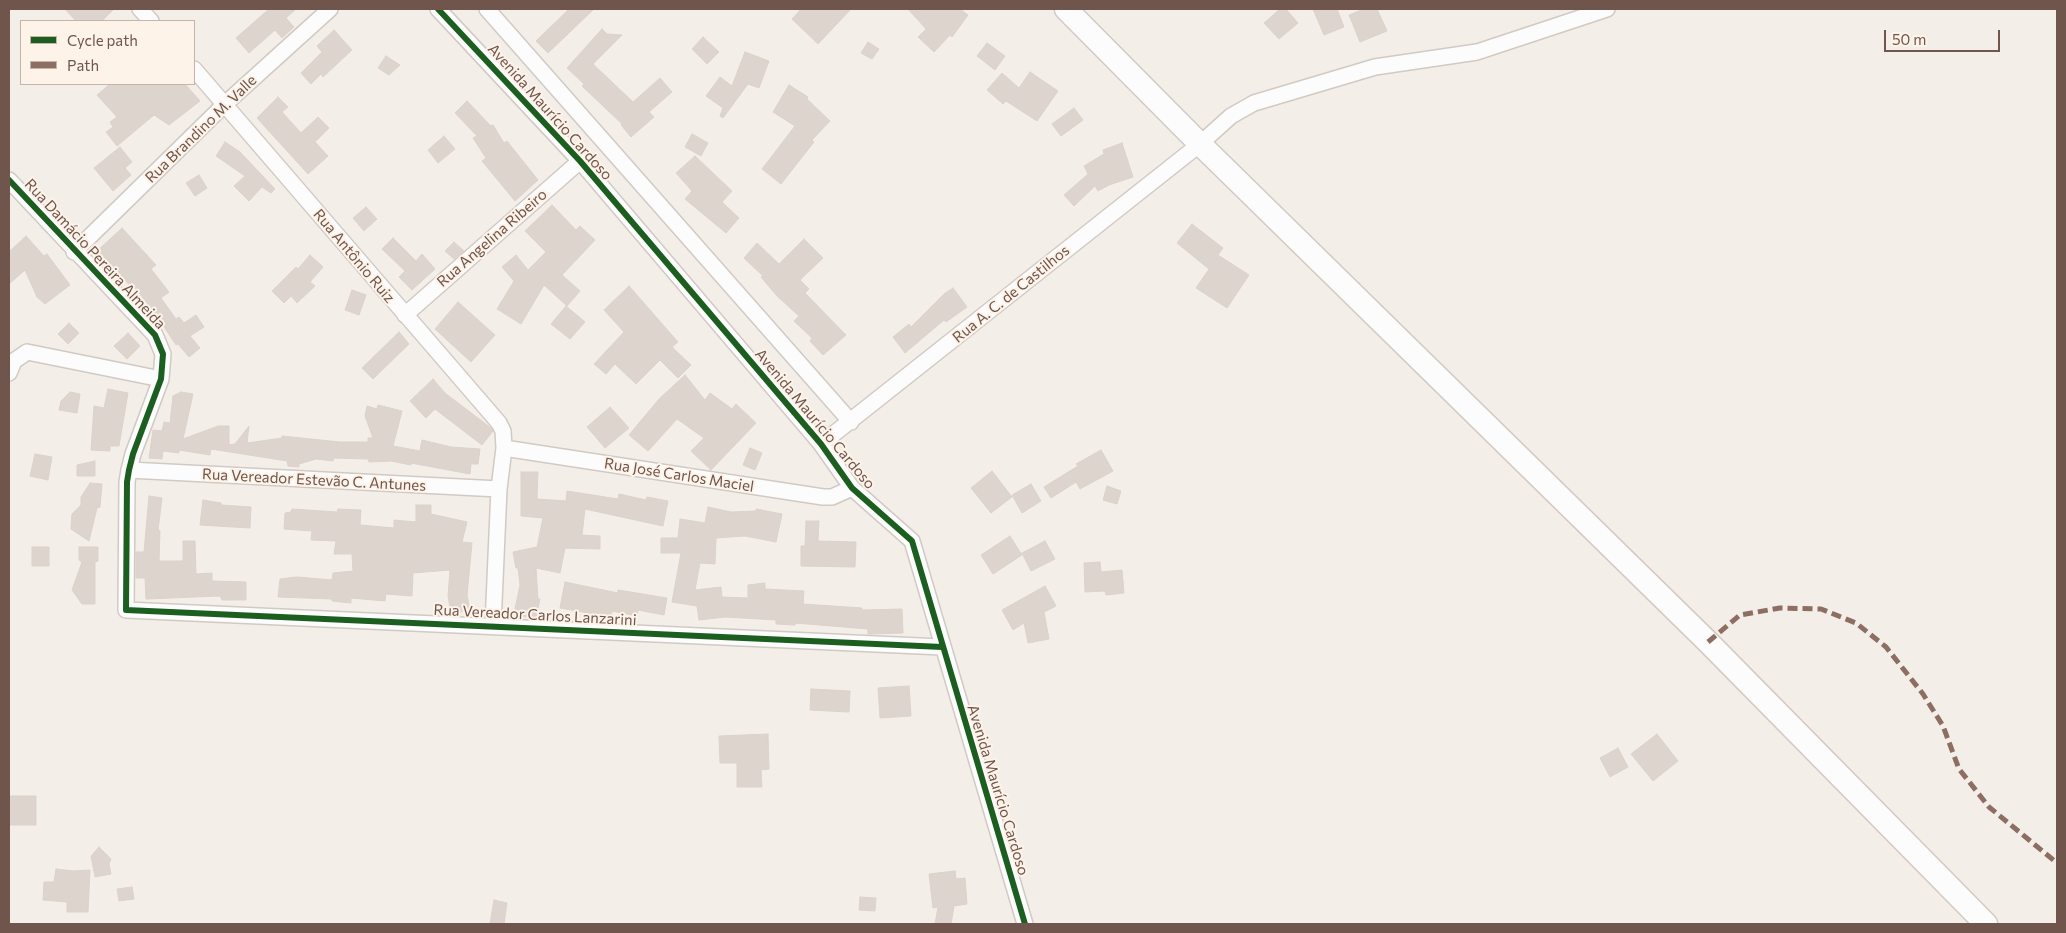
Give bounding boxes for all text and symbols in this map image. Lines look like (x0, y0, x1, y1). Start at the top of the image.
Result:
legend (20, 20, 195, 85)
scale bar (1886, 20, 2002, 52)
text: 50 m (1892, 30, 1926, 48)
text: Cycle path (67, 31, 138, 49)
street label: Avenida Maurício Cardoso (484, 40, 616, 184)
text: Path (67, 56, 99, 74)
street label: Rua Brandino M. Valle (142, 71, 260, 187)
street label: Rua Damácio Pereira Almeida (21, 175, 169, 333)
street label: Rua Angelina Ribeiro (433, 185, 551, 291)
street label: Rua Antônio Ruiz (310, 205, 398, 307)
street label: Rua A. C. de Castilhos (949, 241, 1073, 347)
street label: Avenida Maurício Cardoso (751, 345, 879, 493)
street label: Rua José Carlos Maciel (603, 454, 755, 496)
street label: Rua Vereador Estevão C. Antunes (202, 465, 426, 495)
street label: Rua Vereador Carlos Lanzarini (433, 601, 637, 629)
street label: Avenida Maurício Cardoso (963, 703, 1033, 877)

